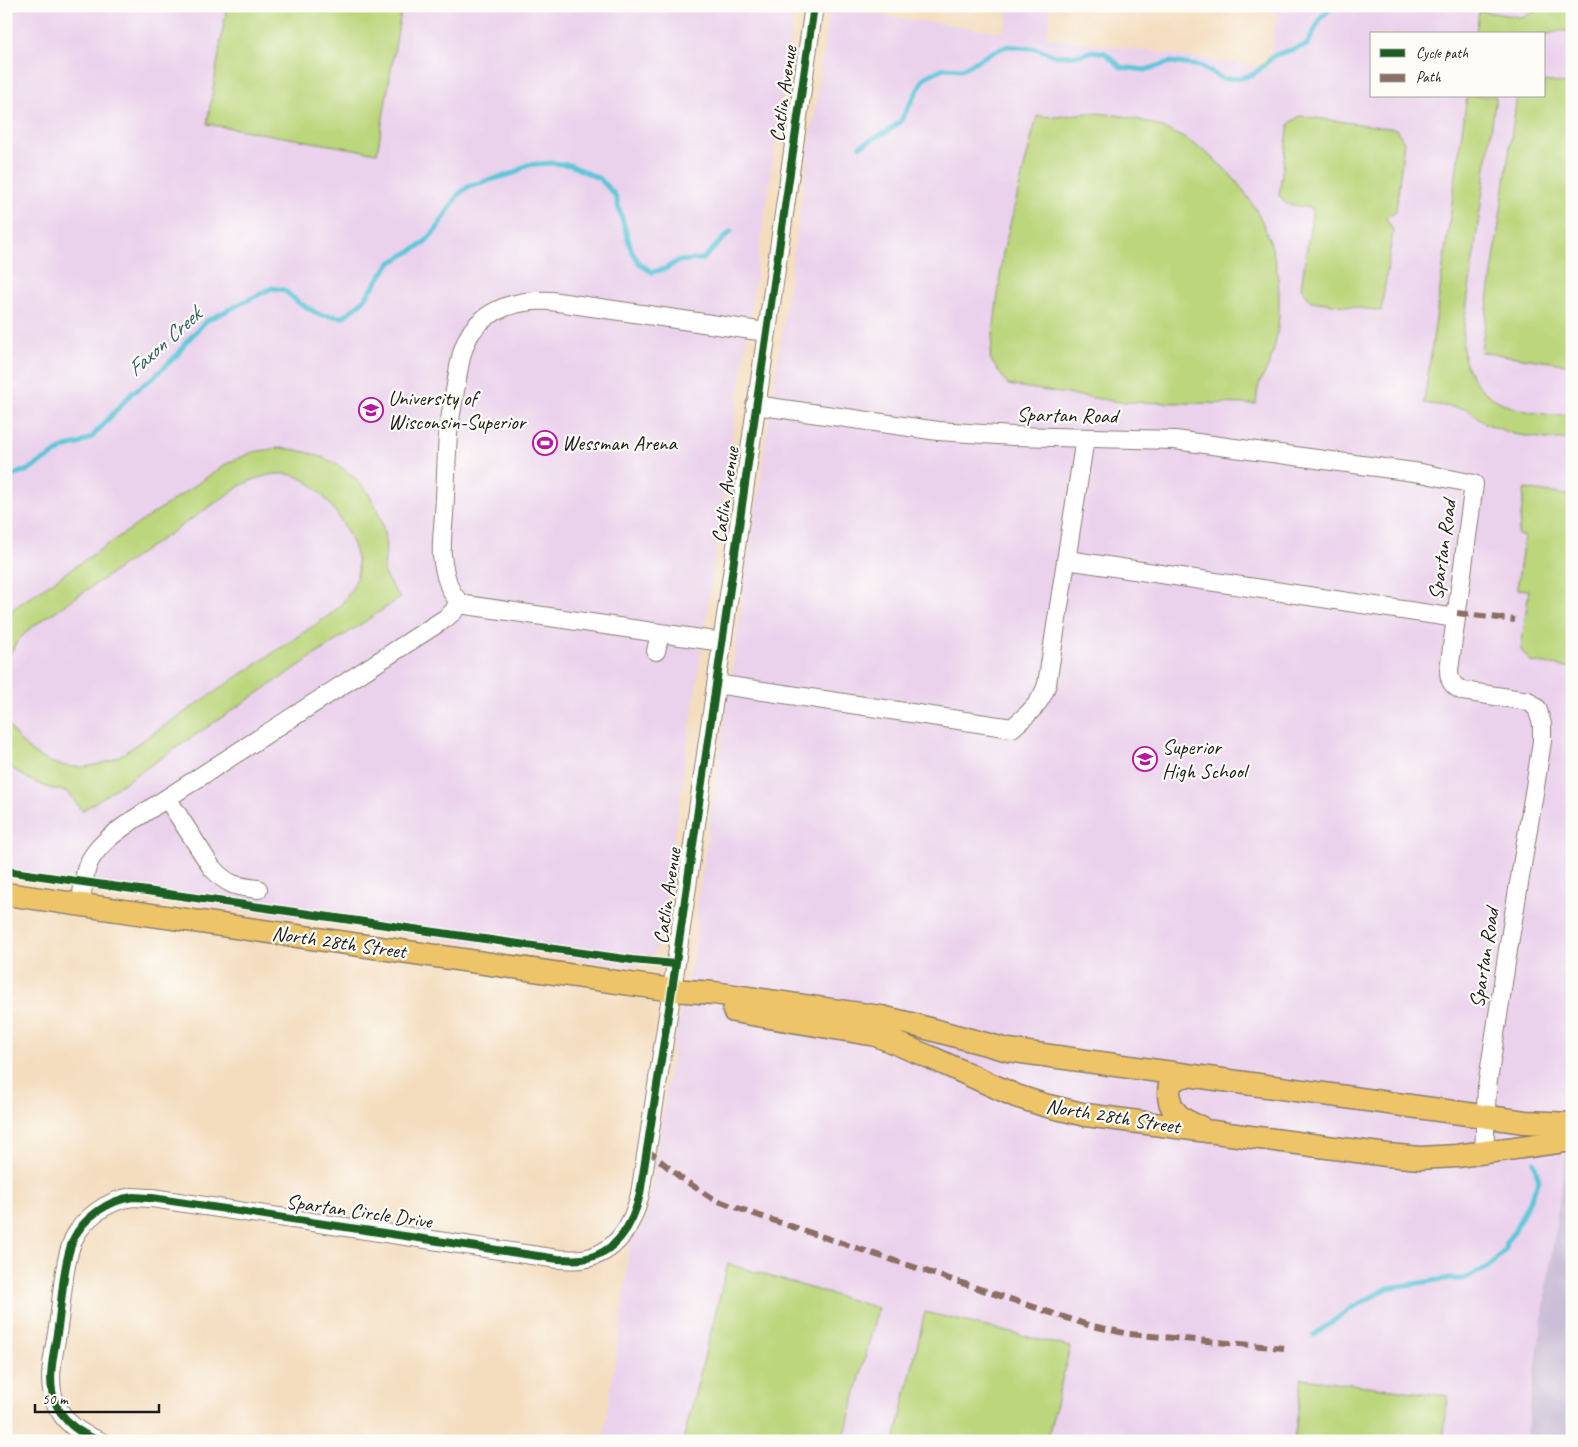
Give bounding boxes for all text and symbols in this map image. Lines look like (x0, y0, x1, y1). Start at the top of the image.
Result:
legend (1370, 32, 1546, 98)
street label: Catlin Avenue (763, 43, 803, 143)
text: Cycle path (1416, 44, 1468, 63)
text: Path (1416, 68, 1442, 87)
water label: Faxon Creek (121, 299, 210, 383)
place label: University of Wisconsin-Superior (388, 385, 527, 435)
school or university icon: University of Wisconsin-Superior (358, 397, 384, 423)
street label: Spartan Road (1016, 401, 1121, 429)
sports icon: Wessman Arena (532, 430, 558, 456)
place label: Wessman Arena (562, 430, 679, 456)
street label: Catlin Avenue (705, 444, 745, 544)
street label: Spartan Road (1422, 495, 1462, 602)
place label: Superior High School (1162, 734, 1250, 784)
school or university icon: Superior High School (1132, 746, 1158, 772)
street label: Catlin Avenue (647, 845, 687, 945)
street label: Spartan Road (1463, 903, 1505, 1010)
street label: North 28th Street (270, 920, 410, 965)
street label: North 28th Street (1044, 1093, 1184, 1140)
street label: Spartan Circle Drive (284, 1188, 435, 1234)
scale bar (35, 1382, 159, 1414)
text: 50 m (42, 1390, 69, 1409)

